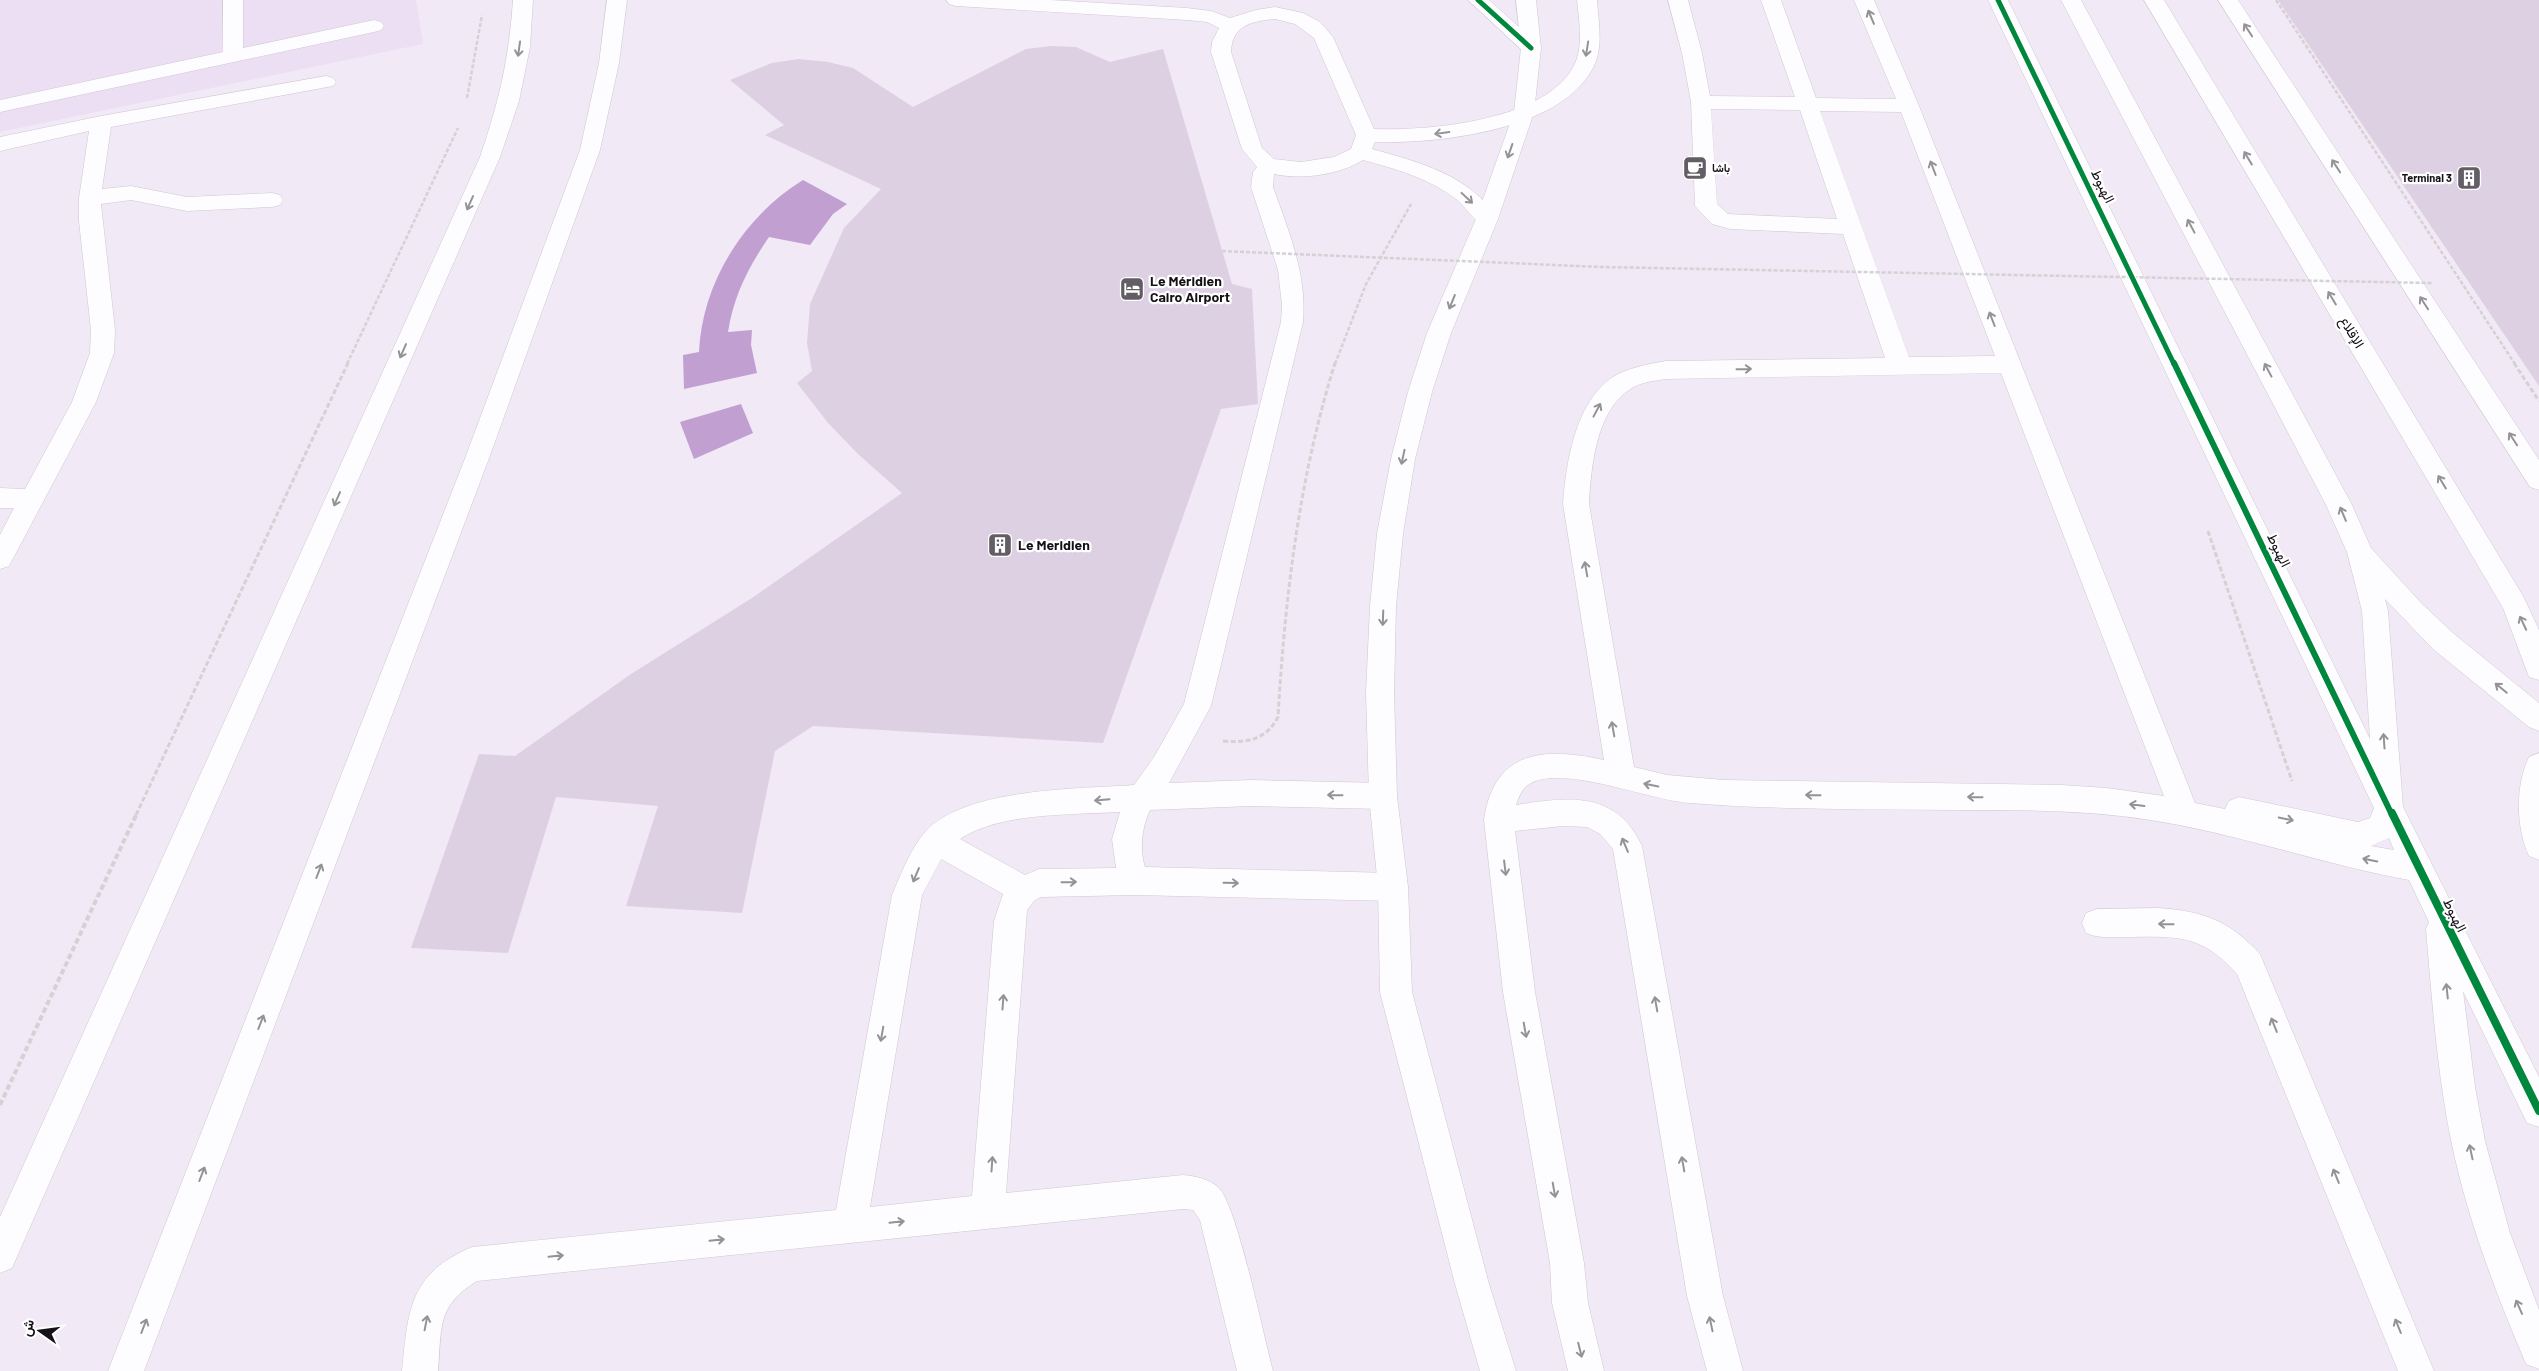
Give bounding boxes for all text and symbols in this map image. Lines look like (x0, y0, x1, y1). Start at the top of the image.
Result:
one-way arrow (1866, 10, 1876, 25)
one-way arrow (2242, 23, 2252, 37)
one-way arrow (514, 40, 524, 56)
one-way arrow (1582, 40, 1592, 56)
one-way arrow (1434, 129, 1450, 139)
one-way arrow (1505, 143, 1514, 158)
one-way arrow (2243, 152, 2253, 166)
cafe icon: باشا (1682, 155, 1708, 181)
one-way arrow (1928, 160, 1937, 176)
one-way arrow (2331, 160, 2341, 174)
place label: باشا (1712, 161, 1730, 175)
building icon: Terminal 3 (2456, 165, 2482, 191)
street label: الهبوط (2087, 166, 2119, 206)
place label: Terminal 3 (2402, 171, 2452, 184)
one-way arrow (1461, 192, 1474, 204)
one-way arrow (464, 195, 474, 210)
one-way arrow (2186, 220, 2196, 234)
place label: Le Méridien Cairo Airport (1150, 272, 1230, 305)
hotel icon: Le Méridien Cairo Airport (1119, 276, 1145, 302)
one-way arrow (2326, 291, 2336, 305)
one-way arrow (1446, 294, 1456, 309)
one-way arrow (2419, 296, 2429, 310)
one-way arrow (1987, 312, 1996, 327)
street label: الإقلاع (2334, 313, 2368, 352)
one-way arrow (398, 343, 408, 358)
one-way arrow (2263, 363, 2272, 378)
one-way arrow (1736, 364, 1752, 373)
one-way arrow (1592, 403, 1602, 418)
one-way arrow (2507, 432, 2518, 446)
one-way arrow (1398, 449, 1407, 465)
one-way arrow (2436, 476, 2446, 490)
one-way arrow (332, 491, 342, 506)
one-way arrow (2338, 507, 2348, 522)
street label: الهبوط (2263, 530, 2295, 570)
building icon: Le Meridien (987, 532, 1013, 558)
place label: Le Meridien (1018, 536, 1090, 553)
one-way arrow (1581, 561, 1591, 577)
one-way arrow (1378, 610, 1387, 626)
one-way arrow (2517, 616, 2527, 631)
one-way arrow (2495, 683, 2508, 694)
one-way arrow (1608, 722, 1618, 738)
one-way arrow (2380, 733, 2389, 749)
one-way arrow (1643, 780, 1659, 789)
one-way arrow (1327, 790, 1343, 800)
one-way arrow (1805, 790, 1822, 800)
one-way arrow (1967, 792, 1984, 802)
one-way arrow (1095, 796, 1111, 805)
one-way arrow (2130, 800, 2146, 810)
one-way arrow (2277, 815, 2293, 824)
one-way arrow (1620, 838, 1630, 853)
one-way arrow (2363, 855, 2379, 864)
one-way arrow (1500, 860, 1510, 876)
one-way arrow (315, 863, 324, 879)
one-way arrow (910, 867, 920, 882)
one-way arrow (1060, 878, 1076, 887)
one-way arrow (1223, 879, 1239, 888)
street label: الهبوط (2439, 895, 2471, 935)
one-way arrow (2158, 919, 2174, 929)
one-way arrow (2442, 983, 2452, 999)
one-way arrow (999, 994, 1008, 1010)
one-way arrow (1650, 997, 1660, 1013)
one-way arrow (256, 1015, 266, 1030)
one-way arrow (2269, 1018, 2278, 1033)
one-way arrow (1521, 1021, 1531, 1037)
one-way arrow (877, 1025, 887, 1041)
one-way arrow (2466, 1144, 2475, 1160)
one-way arrow (987, 1156, 996, 1172)
one-way arrow (1677, 1157, 1687, 1173)
one-way arrow (198, 1167, 207, 1182)
one-way arrow (2331, 1169, 2340, 1184)
one-way arrow (1549, 1181, 1559, 1197)
one-way arrow (888, 1217, 904, 1227)
one-way arrow (709, 1235, 725, 1244)
one-way arrow (548, 1251, 564, 1261)
one-way arrow (2514, 1300, 2523, 1315)
north arrow (15, 1306, 65, 1356)
one-way arrow (422, 1315, 432, 1331)
text: ش (17, 1317, 38, 1338)
one-way arrow (1706, 1317, 1716, 1333)
one-way arrow (140, 1318, 149, 1334)
one-way arrow (2392, 1319, 2402, 1334)
one-way arrow (1576, 1341, 1585, 1357)

